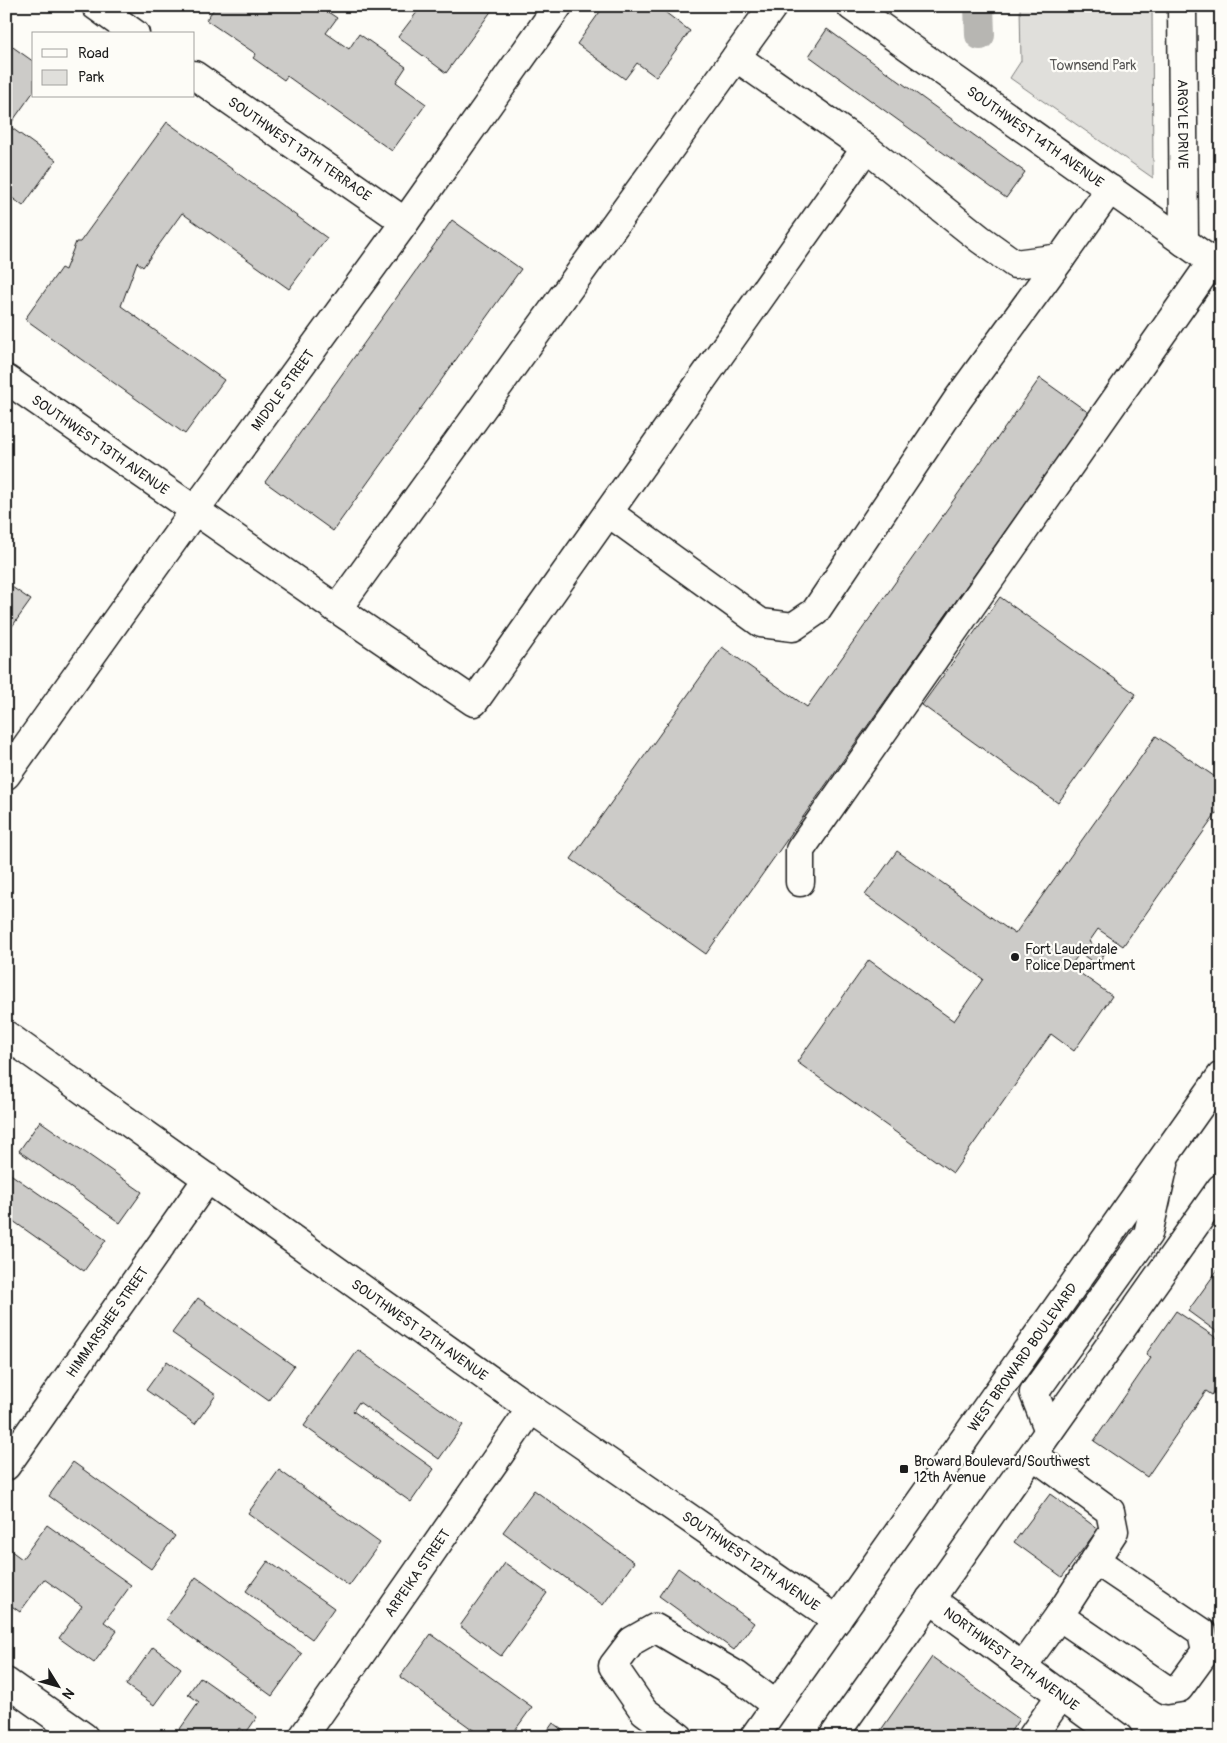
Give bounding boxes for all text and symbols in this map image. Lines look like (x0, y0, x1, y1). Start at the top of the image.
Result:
legend (32, 32, 195, 98)
text: Road (78, 44, 109, 63)
park label: Townsend Park (1050, 57, 1137, 74)
text: Park (78, 68, 105, 87)
street label: ARGYLE DRIVE (1174, 79, 1192, 169)
street label: SOUTHWEST 14TH AVENUE (964, 82, 1107, 191)
street label: SOUTHWEST 13TH TERRACE (225, 93, 375, 204)
street label: MIDDLE STREET (247, 346, 318, 434)
street label: SOUTHWEST 13TH AVENUE (28, 391, 172, 498)
place label: Fort Lauderdale Police Department (1025, 941, 1135, 974)
marker: Fort Lauderdale Police Department (1009, 951, 1021, 963)
street label: HIMMARSHEE STREET (62, 1263, 152, 1381)
street label: SOUTHWEST 12TH AVENUE (348, 1275, 491, 1384)
street label: WEST BROWARD BOULEVARD (964, 1279, 1081, 1435)
place label: Broward Boulevard/Southwest 12th Avenue (914, 1453, 1090, 1486)
marker: Broward Boulevard/Southwest 12th Avenue (898, 1463, 910, 1475)
street label: SOUTHWEST 12TH AVENUE (679, 1507, 823, 1614)
street label: ARPEIKA STREET (381, 1525, 454, 1620)
street label: NORTHWEST 12TH AVENUE (940, 1603, 1082, 1714)
north arrow (32, 1660, 82, 1710)
text: N (58, 1685, 78, 1702)

